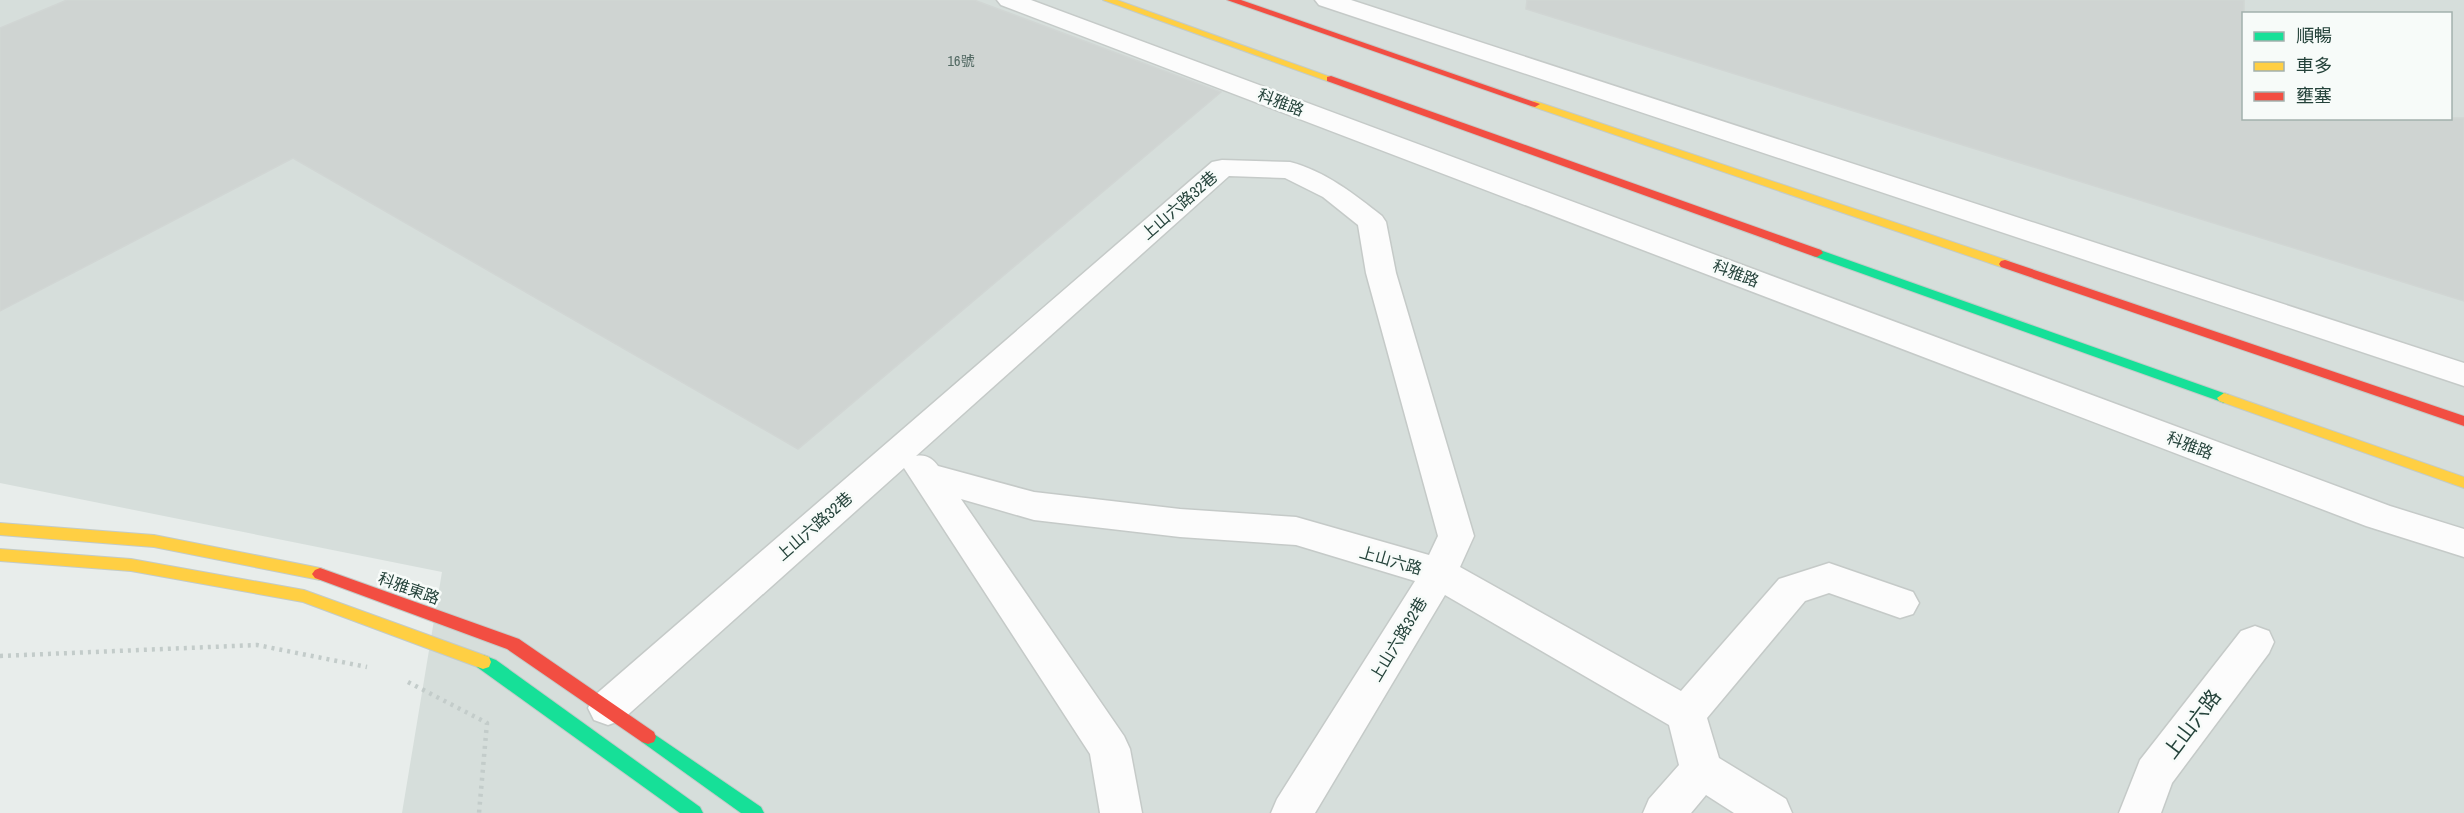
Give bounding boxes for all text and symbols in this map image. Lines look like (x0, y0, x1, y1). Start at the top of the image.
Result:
legend (2242, 12, 2452, 120)
text: 順暢 (2296, 23, 2332, 48)
house number: 16號 (948, 52, 974, 70)
text: 車多 (2296, 53, 2332, 78)
street label: 科雅路 (1255, 83, 1307, 121)
text: 壅塞 (2296, 83, 2332, 108)
street label: 上山六路32巷 (1136, 166, 1222, 244)
street label: 科雅路 (1710, 254, 1762, 292)
street label: 科雅路 (2164, 426, 2216, 464)
street label: 上山六路32巷 (771, 487, 857, 565)
street label: 上山六路 (1357, 541, 1425, 579)
street label: 科雅東路 (375, 567, 443, 609)
street label: 上山六路32巷 (1364, 593, 1432, 685)
street label: 上山六路 (2157, 684, 2226, 764)

